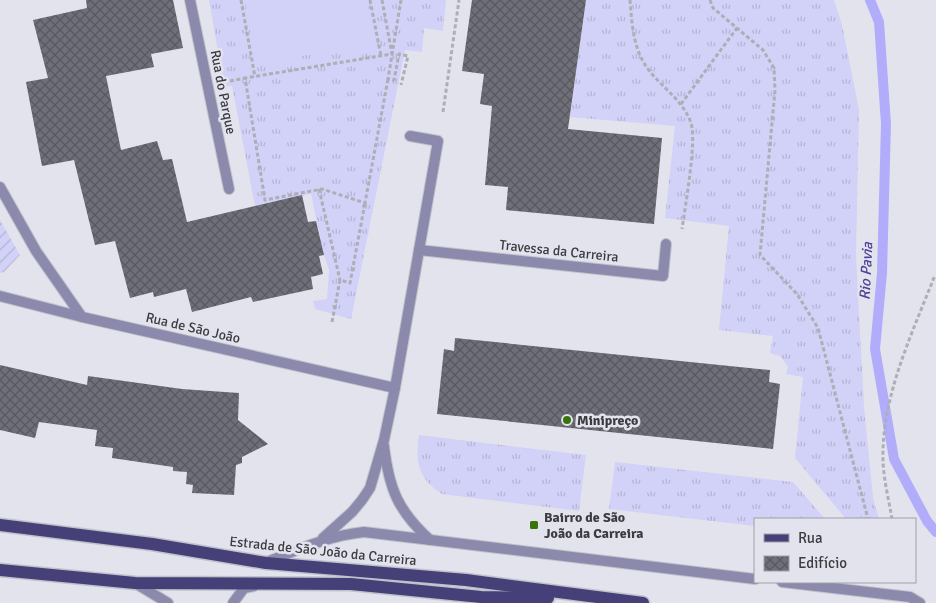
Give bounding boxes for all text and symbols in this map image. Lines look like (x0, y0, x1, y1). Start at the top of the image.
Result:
street label: Rua do Parque (206, 48, 240, 136)
street label: Travessa da Carreira (499, 236, 619, 266)
water label: Rio Pavia (855, 241, 877, 300)
street label: Rua de São João (144, 309, 242, 347)
place label: Minipreço (577, 412, 638, 429)
marker: Minipreço (561, 414, 573, 426)
place label: Bairro de São João da Carreira (544, 509, 644, 542)
legend (754, 518, 916, 583)
marker: Bairro de São João da Carreira (528, 519, 540, 531)
text: Rua (798, 529, 823, 547)
street label: Estrada de São João da Carreira (228, 533, 418, 569)
text: Edifício (798, 554, 847, 572)

